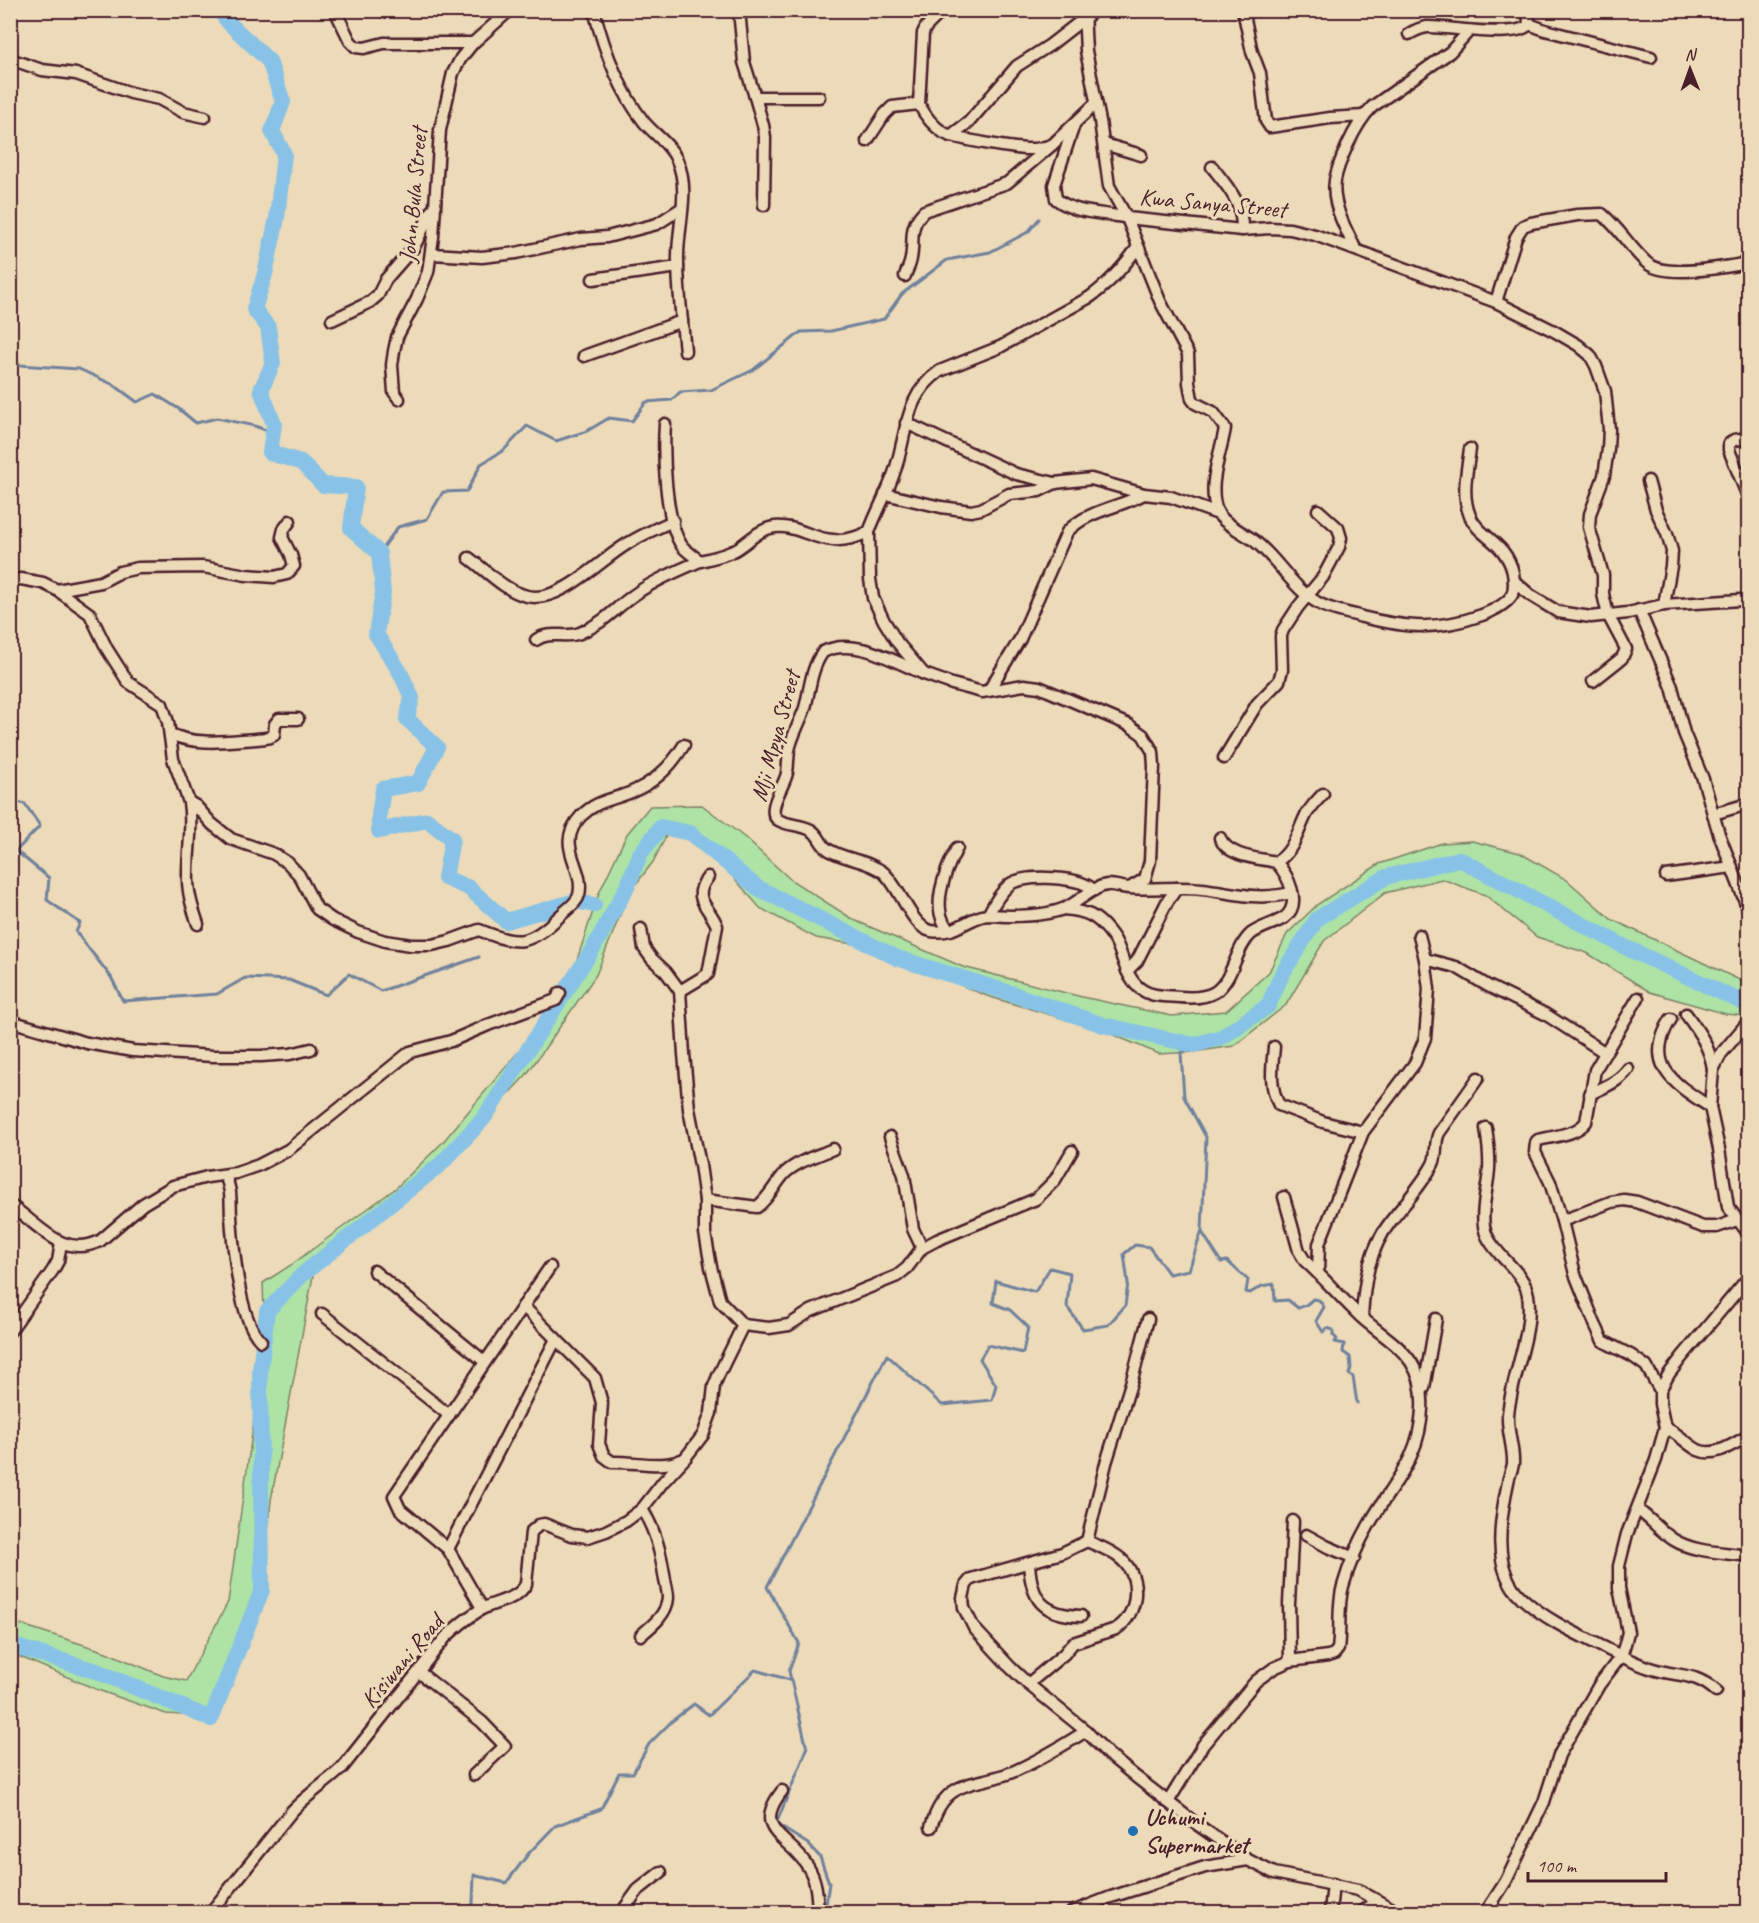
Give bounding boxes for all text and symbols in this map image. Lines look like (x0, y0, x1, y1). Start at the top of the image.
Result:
north arrow (1660, 39, 1720, 99)
text: N (1685, 45, 1698, 65)
street label: John Bula Street (392, 123, 434, 265)
street label: Kwa Sanya Street (1139, 182, 1291, 225)
street label: Mji Mpya Street (743, 665, 808, 804)
street label: Kisiwani Road (354, 1605, 452, 1714)
place label: Uchumi Supermarket (1145, 1802, 1252, 1860)
marker: Uchumi Supermarket (1126, 1824, 1140, 1838)
scale bar (1528, 1845, 1666, 1883)
text: 100 m (1537, 1855, 1578, 1877)

